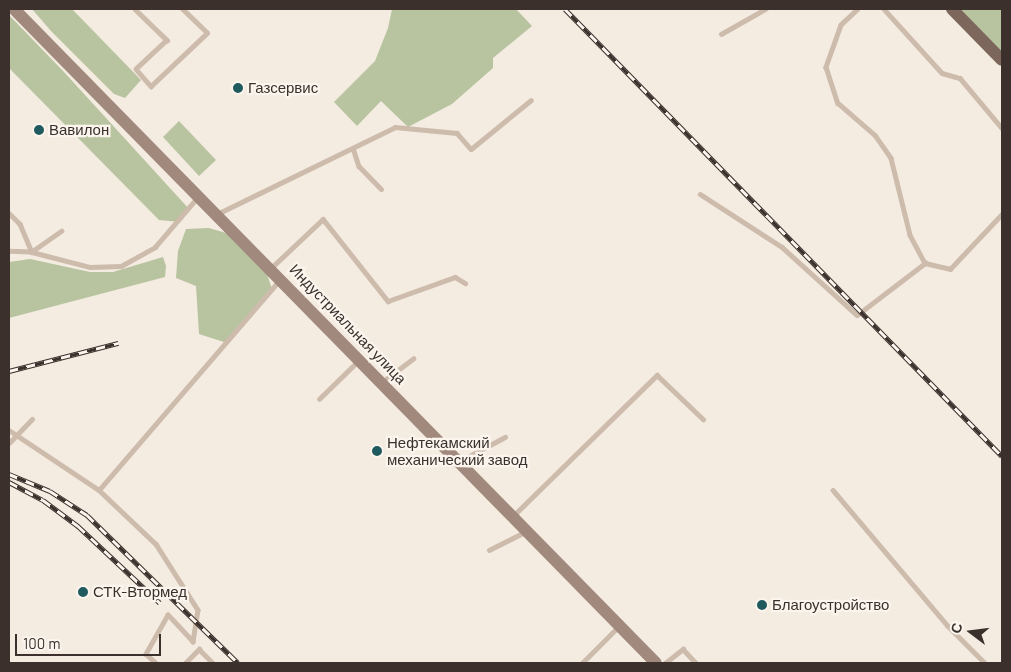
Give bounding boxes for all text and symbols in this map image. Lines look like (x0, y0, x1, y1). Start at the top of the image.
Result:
place label: Газсервис (248, 79, 318, 97)
marker: Газсервис (232, 82, 244, 94)
place label: Вавилон (49, 121, 109, 139)
marker: Вавилон (33, 124, 45, 136)
street label: Индустриальная улица (286, 260, 410, 388)
place label: Нефтекамский механический завод (387, 433, 527, 468)
marker: Нефтекамский механический завод (371, 445, 383, 457)
place label: СТК-Втормед (93, 583, 187, 601)
marker: СТК-Втормед (77, 586, 89, 598)
place label: Благоустройство (772, 596, 889, 614)
marker: Благоустройство (756, 599, 768, 611)
north arrow (946, 607, 996, 657)
text: С (947, 621, 966, 635)
scale bar (18, 624, 164, 656)
text: 100 m (23, 634, 61, 652)

